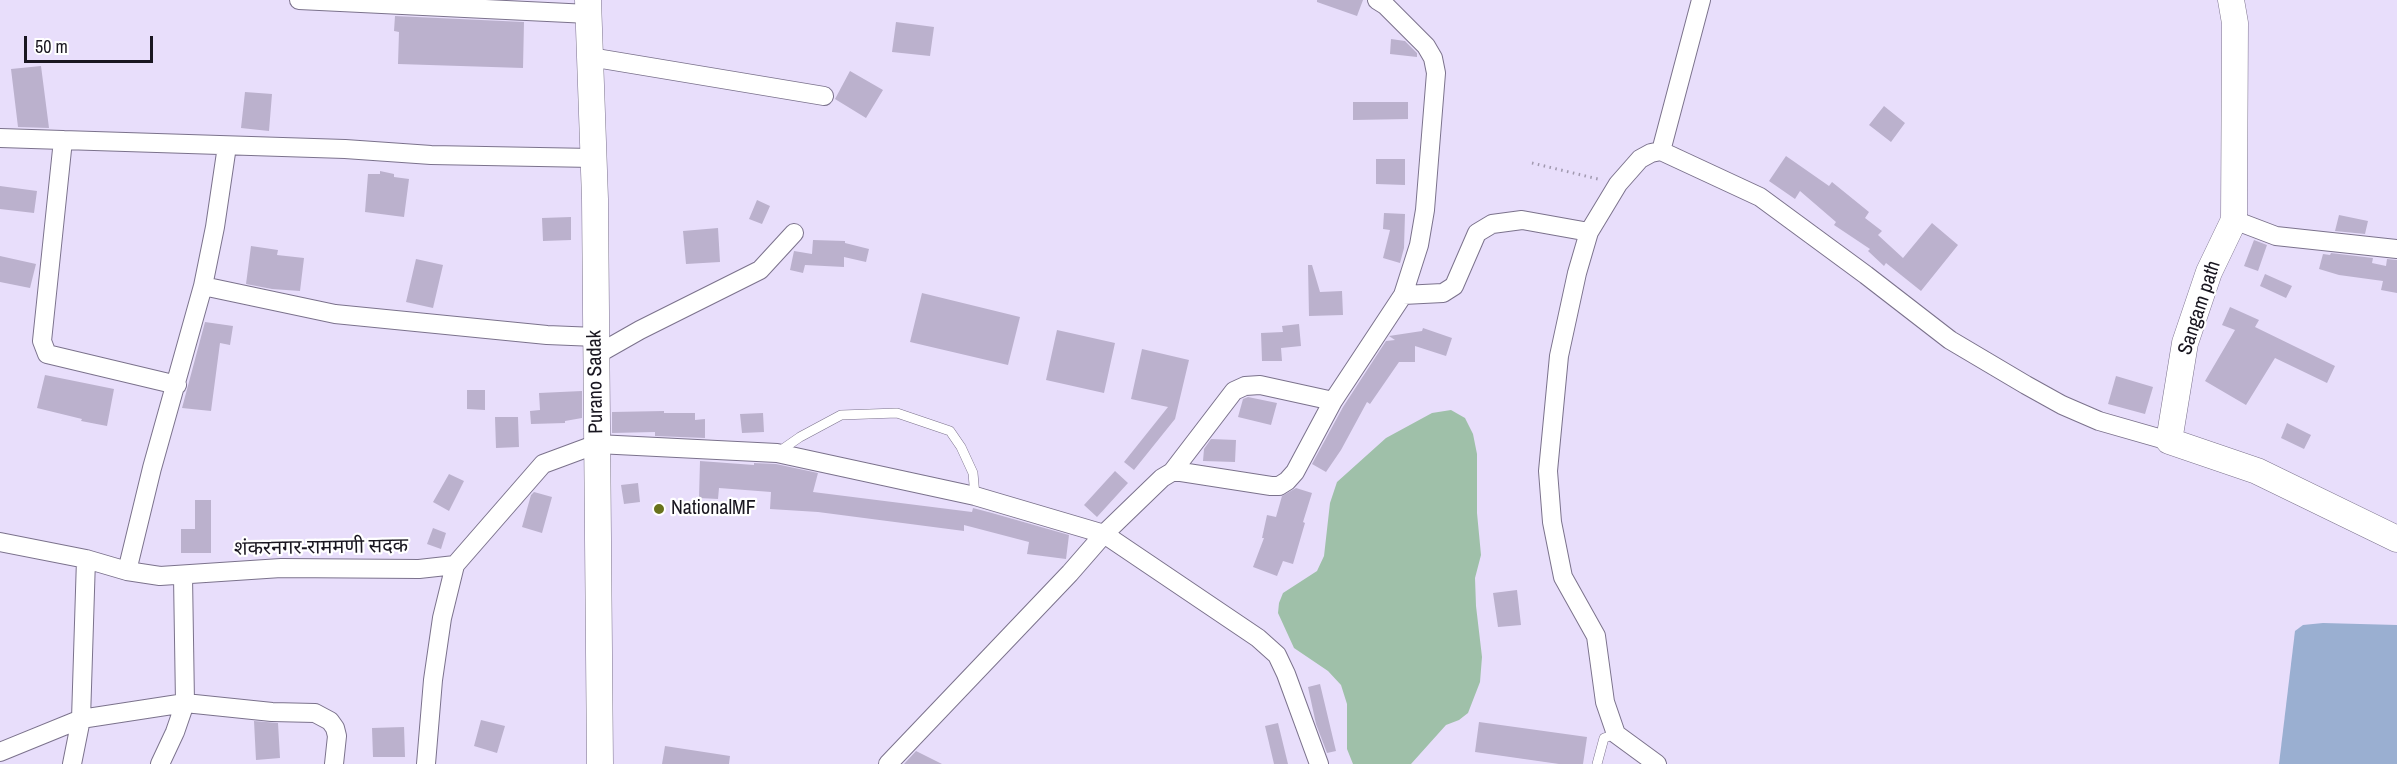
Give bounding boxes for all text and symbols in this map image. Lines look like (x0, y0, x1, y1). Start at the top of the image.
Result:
scale bar (27, 24, 156, 62)
text: 50 m (35, 34, 68, 59)
street label: Sangam path (2174, 258, 2226, 358)
street label: Purano Sadak (583, 330, 609, 434)
place label: NationalMF (671, 497, 756, 521)
marker: NationalMF (652, 502, 666, 516)
street label: शंकरनगर-राममणी सदक (234, 534, 408, 562)

